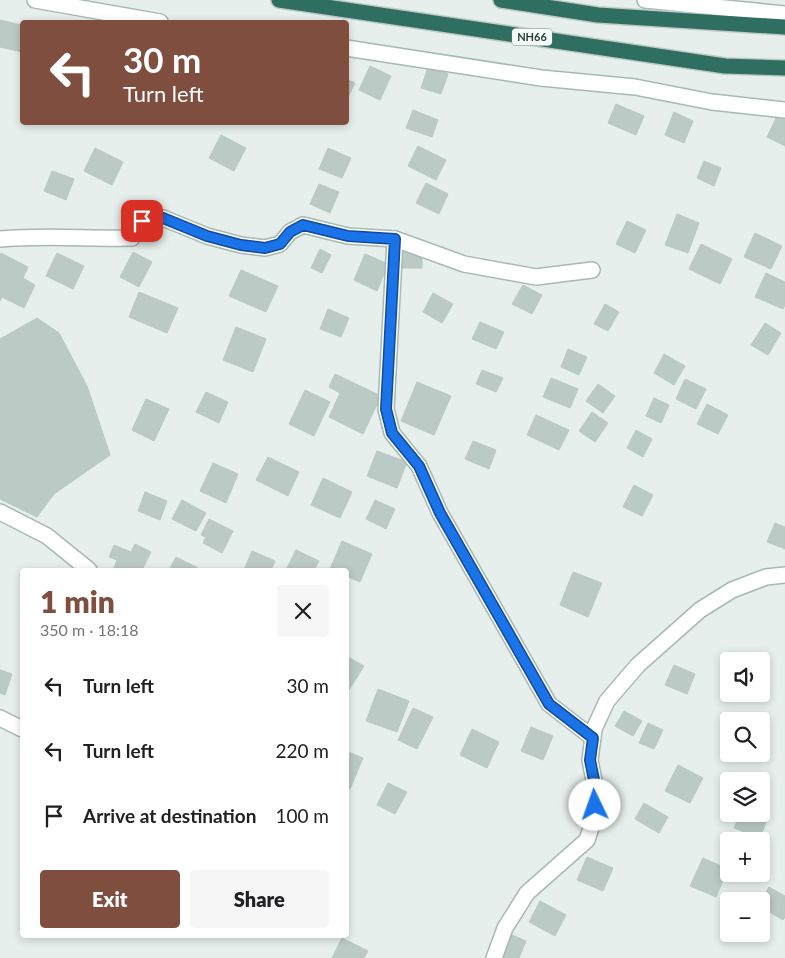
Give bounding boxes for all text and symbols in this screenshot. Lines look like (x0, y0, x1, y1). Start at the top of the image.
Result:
road number: NH66 (512, 28, 552, 46)
text: 30 m (123, 38, 201, 80)
icon: left (40, 40, 105, 105)
text: Turn left (123, 80, 204, 107)
pin (121, 200, 163, 242)
icon: arrive (128, 207, 156, 235)
text: 1 min (40, 583, 115, 619)
button: close (277, 585, 329, 637)
text: 350 m · 18:18 (40, 620, 139, 639)
map controls (720, 652, 770, 942)
button: sound (720, 652, 770, 702)
icon: left (40, 672, 68, 700)
text: Turn left (83, 674, 154, 697)
text: 30 m (286, 674, 329, 697)
button: search (720, 712, 770, 762)
icon: left (40, 737, 68, 765)
text: Turn left (83, 739, 154, 762)
text: 220 m (275, 739, 329, 762)
button: layers (720, 772, 770, 822)
position arrow (568, 778, 620, 830)
icon: arrive (40, 802, 68, 830)
text: Arrive at destination (83, 804, 256, 827)
text: 100 m (275, 804, 329, 827)
button: + (720, 832, 770, 882)
button: Exit (40, 870, 180, 928)
button: Share (190, 870, 329, 928)
button: − (720, 892, 770, 942)

